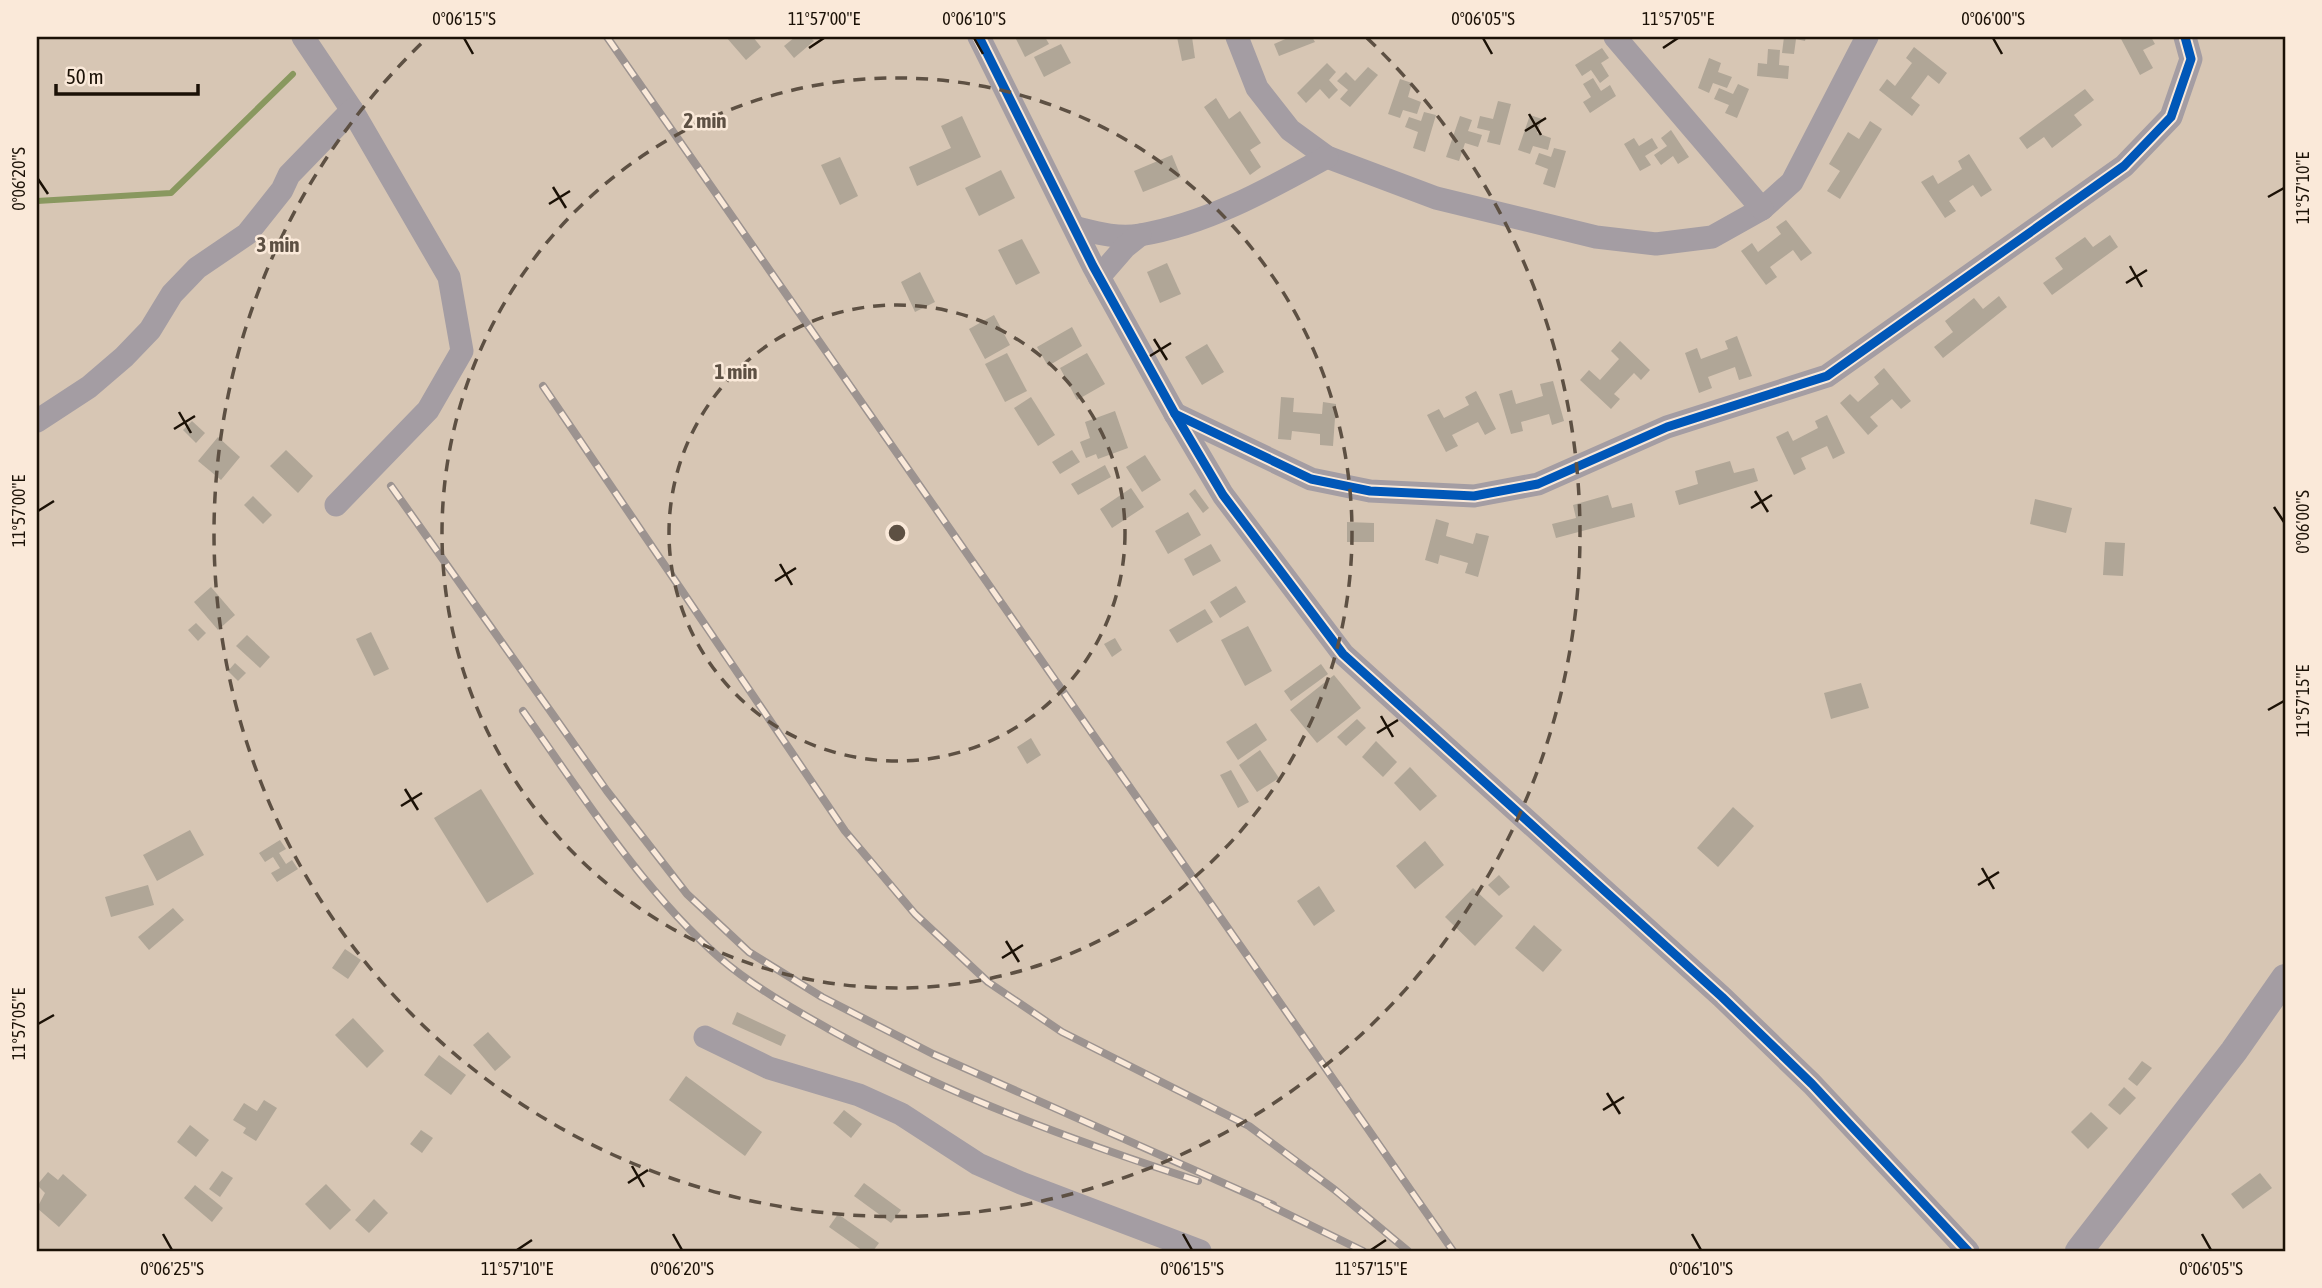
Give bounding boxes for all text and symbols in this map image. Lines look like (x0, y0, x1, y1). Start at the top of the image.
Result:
text: 0°06'15"S (432, 8, 496, 29)
text: 11°57'00"E (788, 8, 860, 29)
text: 0°06'10"S (942, 8, 1006, 29)
text: 0°06'05"S (1451, 8, 1515, 29)
text: 11°57'05"E (1642, 8, 1714, 29)
text: 0°06'00"S (1961, 8, 2025, 29)
scale bar (56, 52, 198, 96)
text: 50 m (66, 64, 104, 88)
text: 2 min (684, 108, 726, 132)
text: 0°06'20"S (8, 147, 29, 211)
text: 11°57'10"E (2292, 152, 2313, 224)
text: 3 min (257, 232, 299, 256)
text: 1 min (715, 359, 757, 383)
text: 11°57'00"E (8, 475, 29, 547)
text: 0°06'00"S (2292, 490, 2313, 554)
centre of rings (885, 521, 909, 545)
text: 11°57'15"E (2292, 665, 2313, 737)
text: 11°57'05"E (8, 988, 29, 1060)
text: 0°06'25"S (140, 1258, 204, 1279)
text: 11°57'10"E (481, 1258, 553, 1279)
text: 0°06'20"S (650, 1258, 714, 1279)
text: 0°06'15"S (1160, 1258, 1224, 1279)
text: 11°57'15"E (1335, 1258, 1407, 1279)
text: 0°06'10"S (1669, 1258, 1733, 1279)
text: 0°06'05"S (2179, 1258, 2243, 1279)

